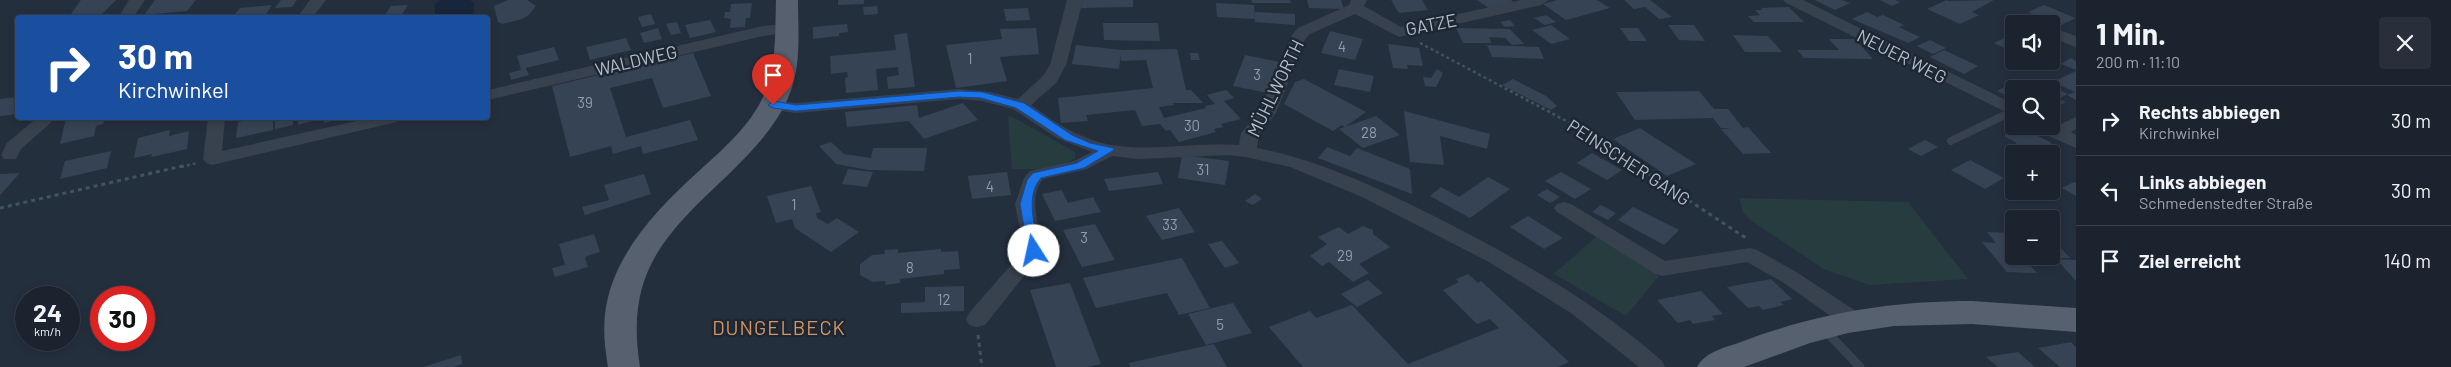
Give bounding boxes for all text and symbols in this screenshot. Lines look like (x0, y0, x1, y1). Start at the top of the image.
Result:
street label: GATZE (1403, 8, 1459, 40)
map controls (2005, 15, 2060, 265)
button: sound (2005, 15, 2060, 70)
text: 1 Min. (2096, 15, 2166, 51)
button: close (2379, 17, 2431, 69)
street label: NEUER WEG (1854, 24, 1950, 88)
text: 30 m (118, 34, 193, 76)
icon: right (35, 35, 100, 100)
street label: MÜHLWORTH (1242, 36, 1308, 140)
house number: 4 (1338, 37, 1346, 55)
street label: WALDWEG (593, 40, 679, 80)
house number: 1 (967, 49, 973, 67)
text: 200 m · 11:10 (2096, 52, 2180, 71)
pin (752, 54, 794, 105)
icon: arrive (759, 61, 787, 89)
house number: 3 (1253, 65, 1261, 83)
text: Kirchwinkel (118, 76, 229, 102)
button: search (2005, 80, 2060, 135)
house number: 39 (577, 93, 593, 111)
text: Rechts abbiegen (2139, 100, 2280, 123)
icon: right (2096, 107, 2124, 135)
text: 30 m (2391, 109, 2431, 132)
street label: PEINSCHER GANG (1563, 114, 1695, 210)
house number: 30 (1184, 116, 1200, 134)
house number: 28 (1361, 123, 1377, 141)
text: Kirchwinkel (2139, 123, 2220, 142)
button: + (2005, 145, 2060, 200)
house number: 31 (1197, 160, 1209, 178)
text: Links abbiegen (2139, 170, 2266, 193)
house number: 4 (986, 177, 994, 195)
icon: left (2096, 177, 2124, 205)
text: 30 m (2391, 179, 2431, 202)
text: Schmedenstedter Straße (2139, 193, 2313, 212)
house number: 1 (791, 195, 797, 213)
button: − (2005, 210, 2060, 265)
house number: 33 (1162, 215, 1178, 233)
position arrow (1007, 224, 1059, 276)
house number: 3 (1080, 228, 1088, 246)
house number: 29 (1337, 246, 1353, 264)
icon: arrive (2096, 247, 2124, 275)
text: Ziel erreicht (2139, 249, 2241, 272)
text: 140 m (2384, 249, 2431, 272)
house number: 8 (906, 258, 914, 276)
speed limit sign: 30 (90, 286, 155, 351)
house number: 12 (937, 290, 951, 308)
text: 24 (33, 297, 62, 327)
district label: DUNGELBECK (712, 315, 846, 339)
house number: 5 (1216, 315, 1224, 333)
text: km/h (34, 324, 61, 338)

